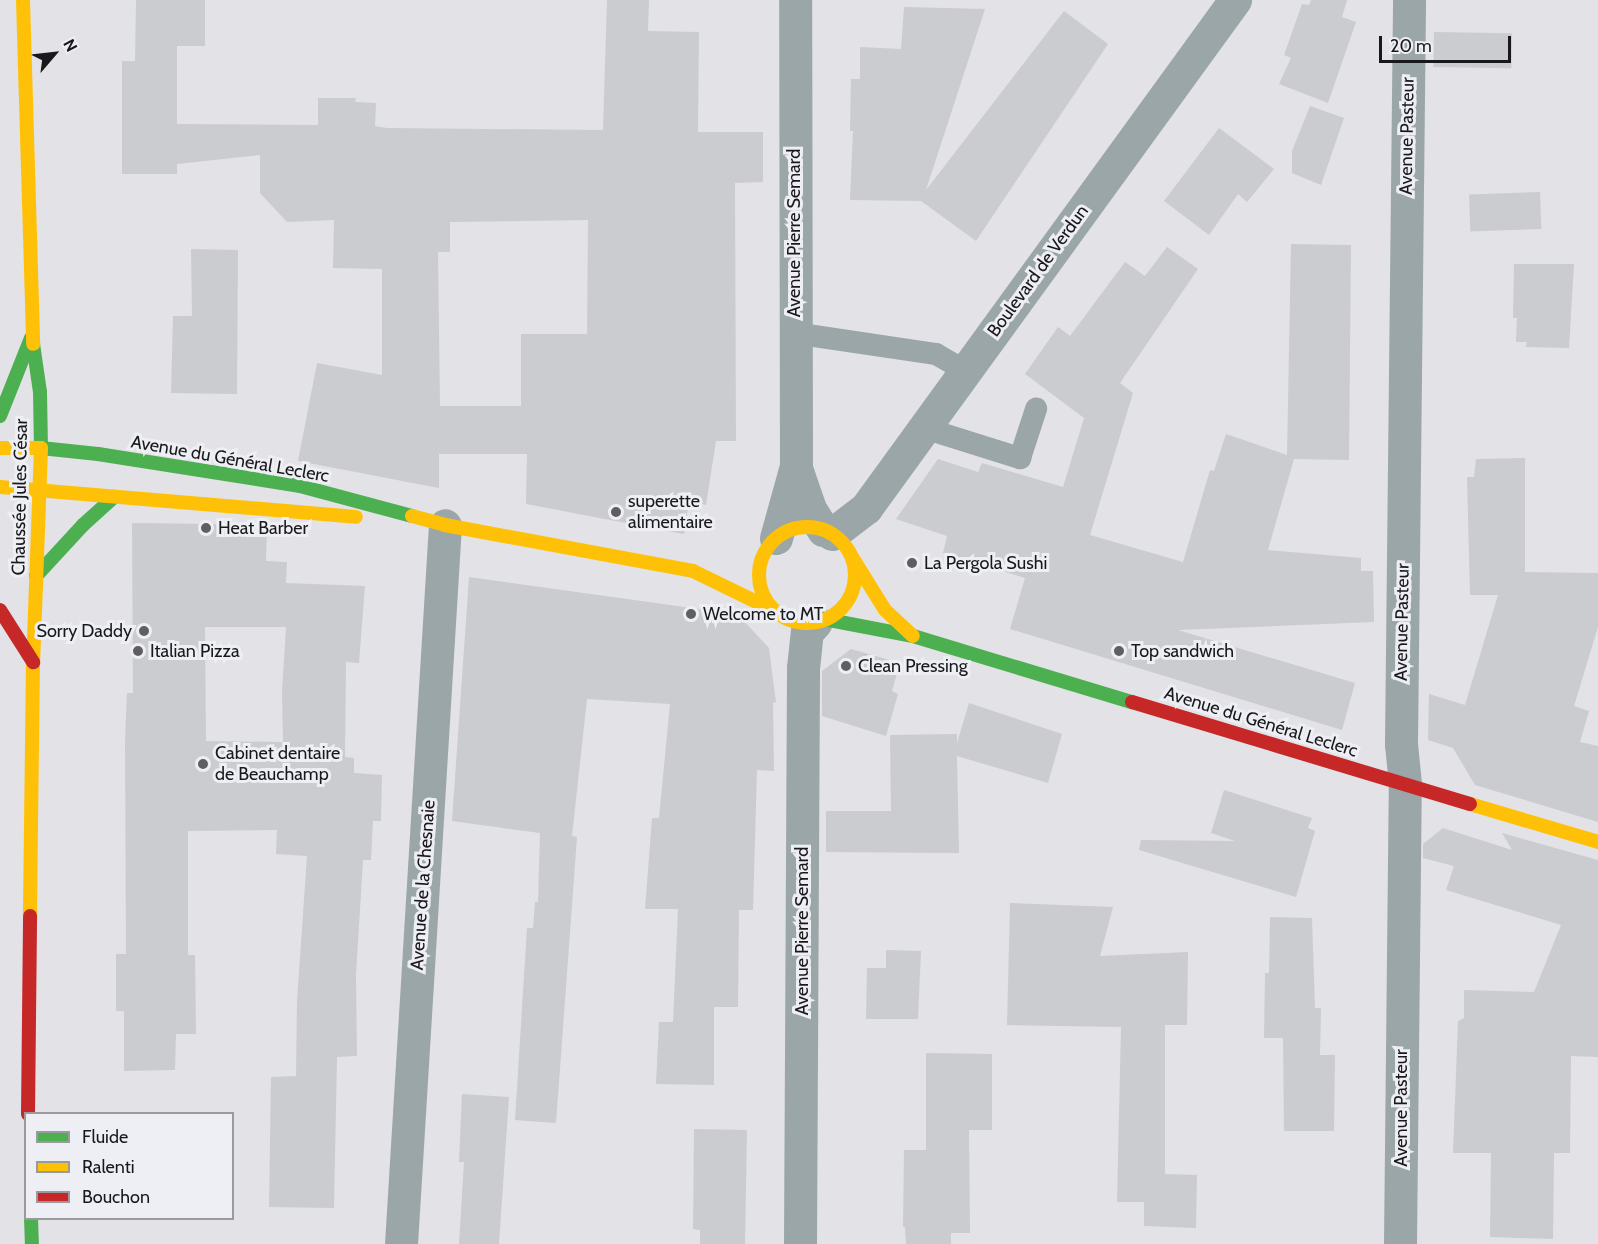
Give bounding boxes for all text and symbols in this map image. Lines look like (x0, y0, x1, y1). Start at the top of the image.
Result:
north arrow (24, 24, 84, 84)
scale bar (1382, 24, 1514, 62)
text: 20 m (1390, 35, 1432, 57)
text: N (59, 36, 81, 55)
street label: Avenue Pasteur (1395, 77, 1419, 195)
street label: Avenue Pierre Semard (783, 149, 805, 317)
street label: Boulevard de Verdun (983, 201, 1093, 341)
street label: Chaussée Jules César (8, 418, 32, 576)
street label: Avenue du Général Leclerc (129, 431, 331, 487)
place label: superette alimentaire (628, 491, 713, 534)
marker: superette alimentaire (609, 505, 623, 519)
place label: Heat Barber (218, 517, 308, 539)
marker: Heat Barber (199, 521, 213, 535)
place label: La Pergola Sushi (924, 552, 1047, 574)
marker: La Pergola Sushi (905, 556, 919, 570)
street label: Avenue Pasteur (1390, 563, 1414, 681)
place label: Welcome to MT (703, 603, 823, 625)
marker: Welcome to MT (684, 607, 698, 621)
place label: Sorry Daddy (36, 620, 132, 642)
marker: Sorry Daddy (137, 624, 151, 638)
place label: Italian Pizza (150, 640, 240, 662)
place label: Top sandwich (1131, 640, 1234, 662)
marker: Italian Pizza (131, 644, 145, 658)
marker: Top sandwich (1112, 644, 1126, 658)
place label: Clean Pressing (858, 655, 968, 677)
marker: Clean Pressing (839, 659, 853, 673)
street label: Avenue du Général Leclerc (1162, 682, 1360, 762)
place label: Cabinet dentaire de Beauchamp (215, 743, 340, 786)
marker: Cabinet dentaire de Beauchamp (196, 757, 210, 771)
street label: Avenue de la Chesnaie (406, 799, 440, 971)
street label: Avenue Pierre Semard (791, 847, 813, 1015)
street label: Avenue Pasteur (1390, 1049, 1412, 1167)
legend (24, 1112, 234, 1220)
text: Fluide (82, 1126, 128, 1148)
text: Ralenti (82, 1156, 135, 1178)
text: Bouchon (82, 1186, 150, 1208)

